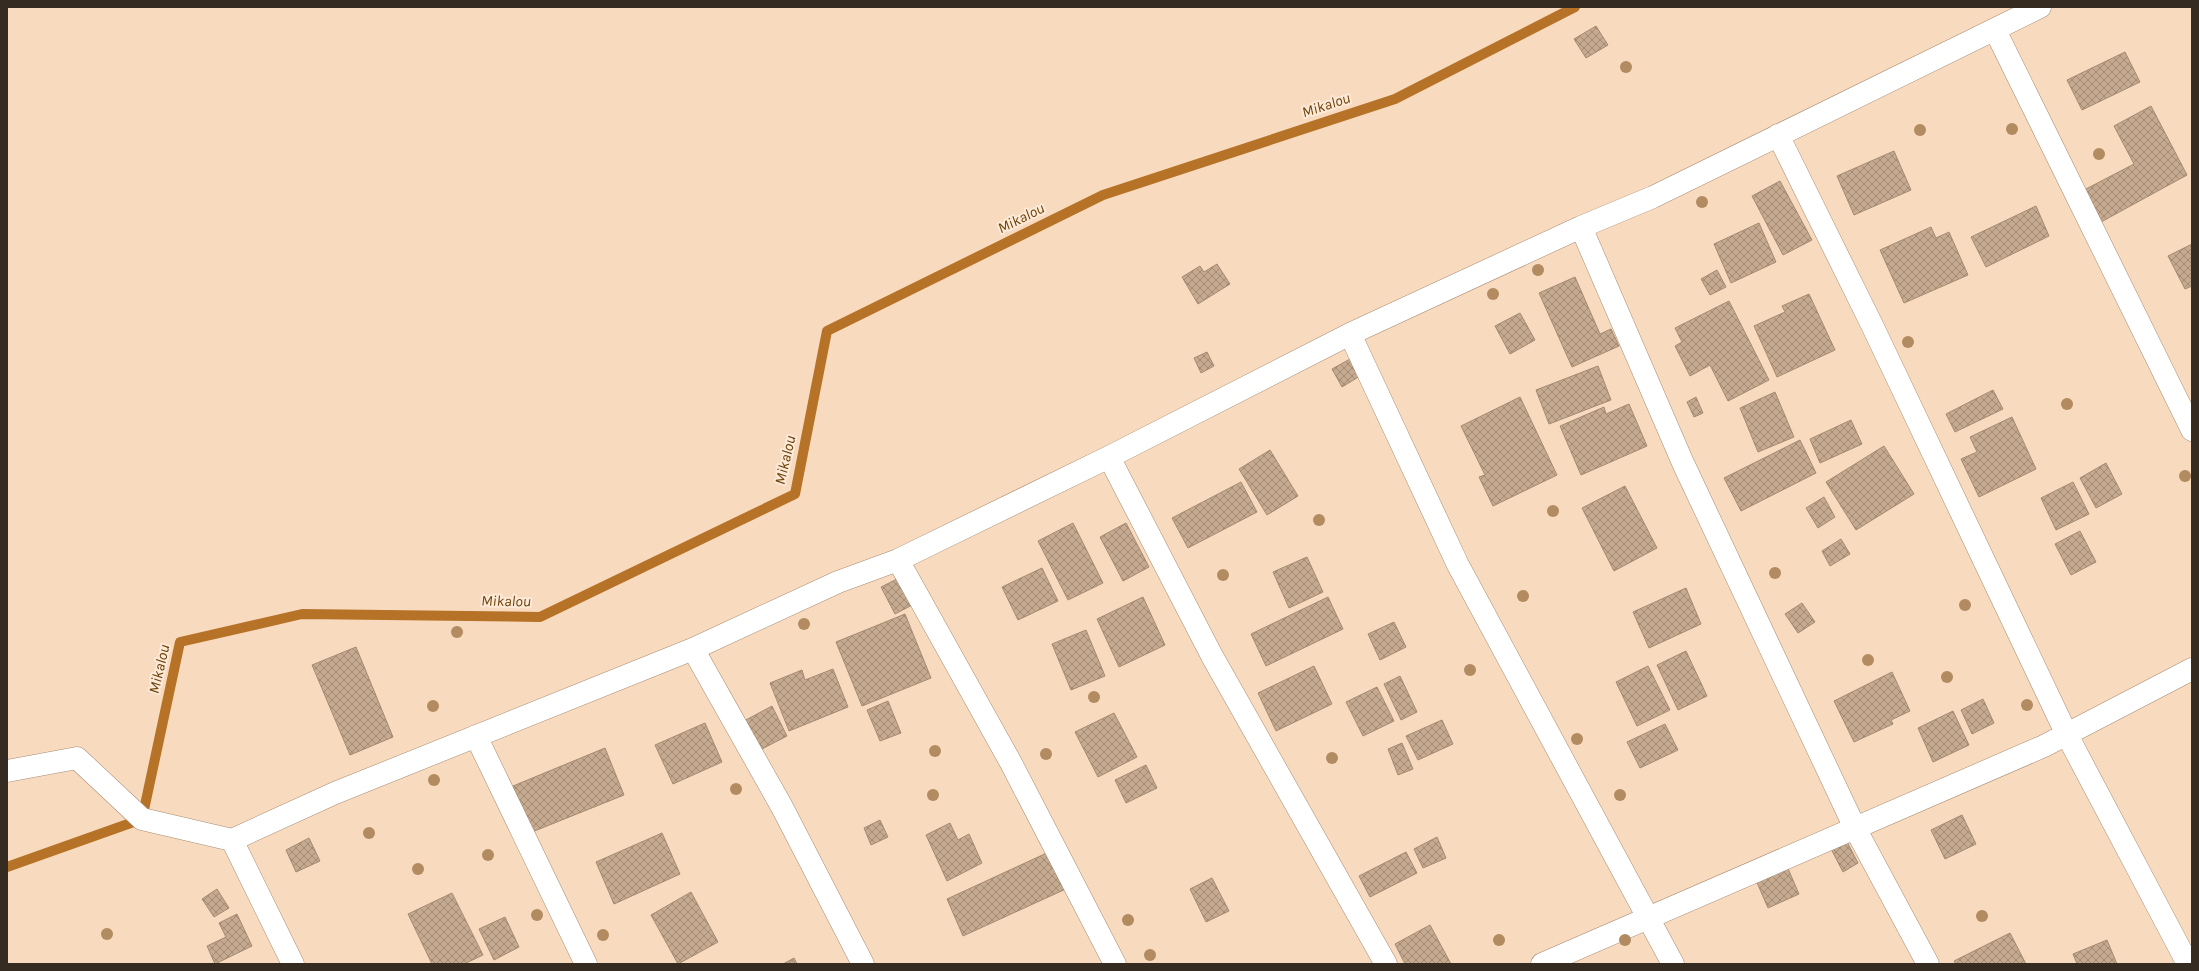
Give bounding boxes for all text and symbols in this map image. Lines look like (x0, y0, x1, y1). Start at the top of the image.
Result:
water label: Mikalou (1299, 89, 1353, 121)
water label: Mikalou (995, 199, 1047, 237)
water label: Mikalou (771, 434, 799, 486)
water label: Mikalou (481, 592, 531, 610)
water label: Mikalou (145, 643, 173, 695)

